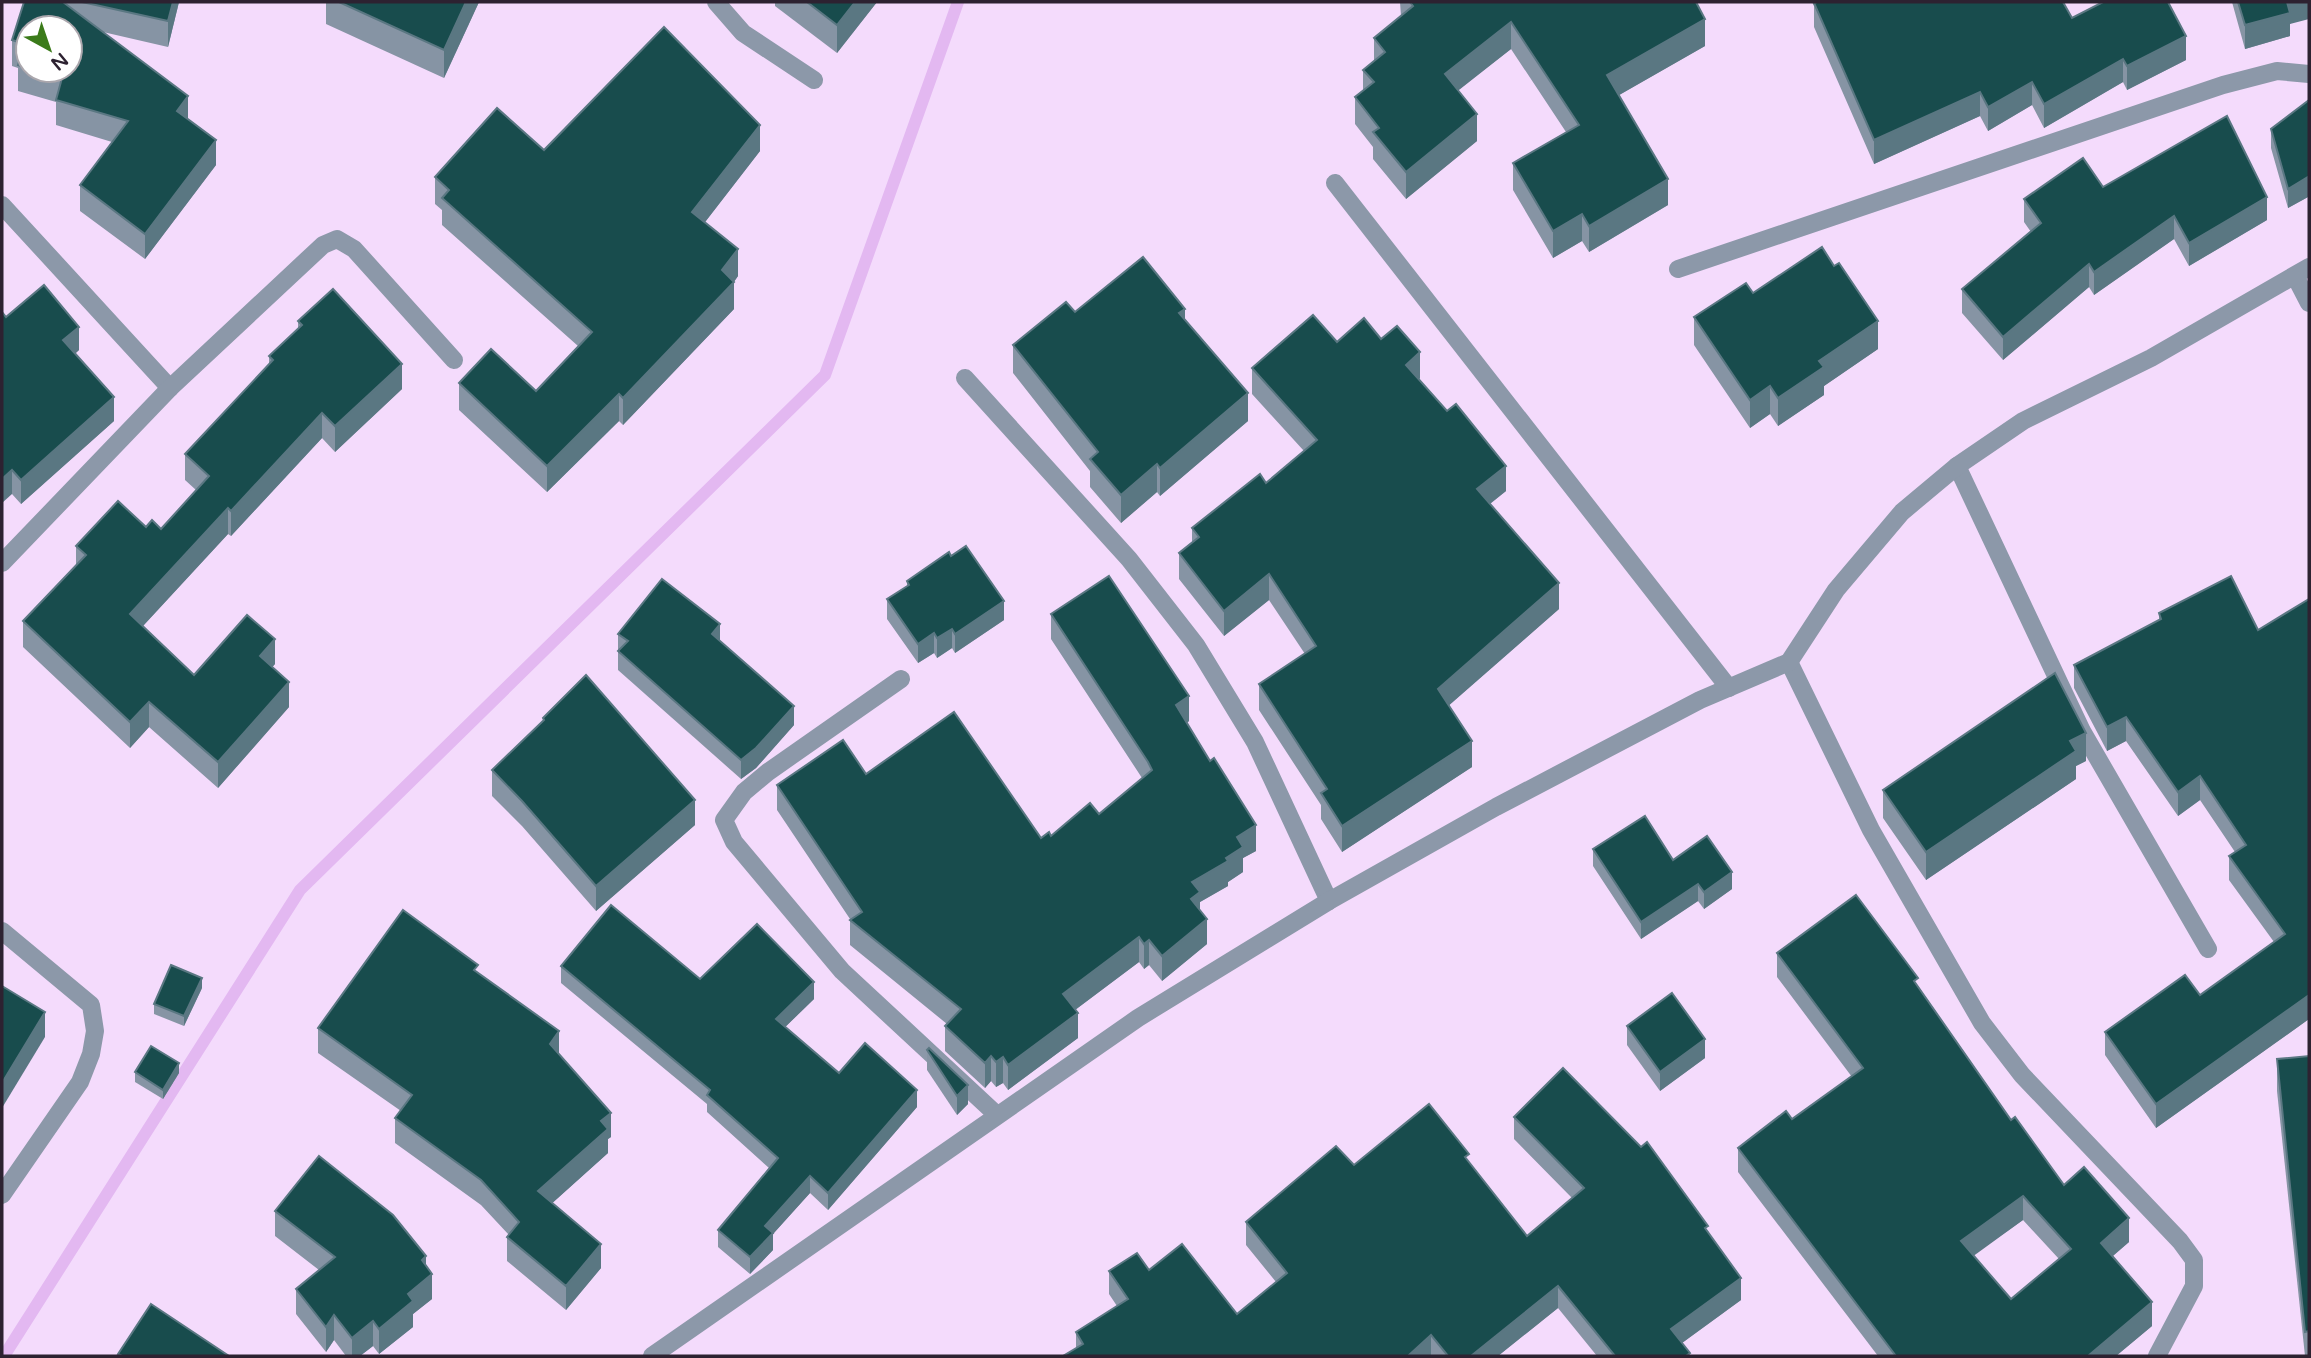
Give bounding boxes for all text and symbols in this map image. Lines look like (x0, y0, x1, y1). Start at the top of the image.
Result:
north arrow (14, 14, 84, 84)
text: N (46, 48, 72, 75)

